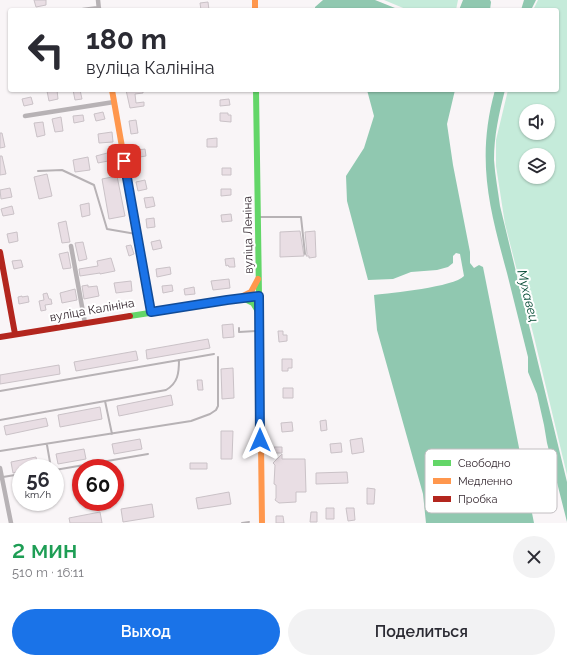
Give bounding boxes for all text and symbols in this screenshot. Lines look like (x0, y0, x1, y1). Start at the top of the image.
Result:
text: 180 m (86, 23, 167, 56)
icon: left (20, 24, 72, 76)
text: вуліца Калініна (86, 57, 214, 78)
map controls (519, 104, 555, 184)
button: sound (519, 104, 555, 140)
pin (107, 144, 141, 178)
button: layers (519, 148, 555, 184)
icon: arrive (113, 150, 135, 172)
street label: вуліца Леніна (240, 196, 256, 274)
water label: Мухавец (514, 268, 542, 324)
street label: вуліца Калініна (49, 296, 135, 324)
position arrow (239, 419, 281, 461)
legend (425, 449, 557, 513)
text: Свободно (458, 457, 511, 470)
speed limit sign: 60 (72, 459, 124, 511)
text: 56 (26, 468, 50, 492)
text: Медленно (458, 475, 513, 488)
text: km/h (25, 489, 51, 500)
text: Пробка (458, 493, 498, 506)
text: 2 мин (12, 535, 77, 564)
button: close (513, 536, 555, 578)
text: 510 m · 16:11 (12, 565, 84, 580)
button: Выход (12, 609, 280, 655)
button: Поделиться (288, 609, 555, 655)

